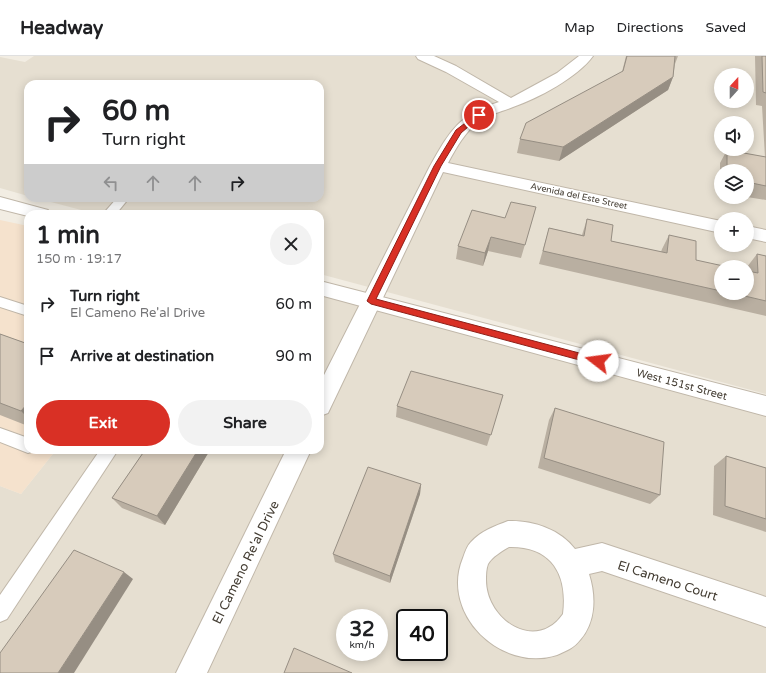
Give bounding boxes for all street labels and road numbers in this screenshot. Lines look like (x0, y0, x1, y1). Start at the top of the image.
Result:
street label: Avenida del Este Street (529, 181, 629, 212)
street label: West 151st Street (635, 366, 729, 403)
street label: El Cameno Re'al Drive (209, 498, 283, 627)
street label: El Cameno Court (616, 557, 720, 605)

